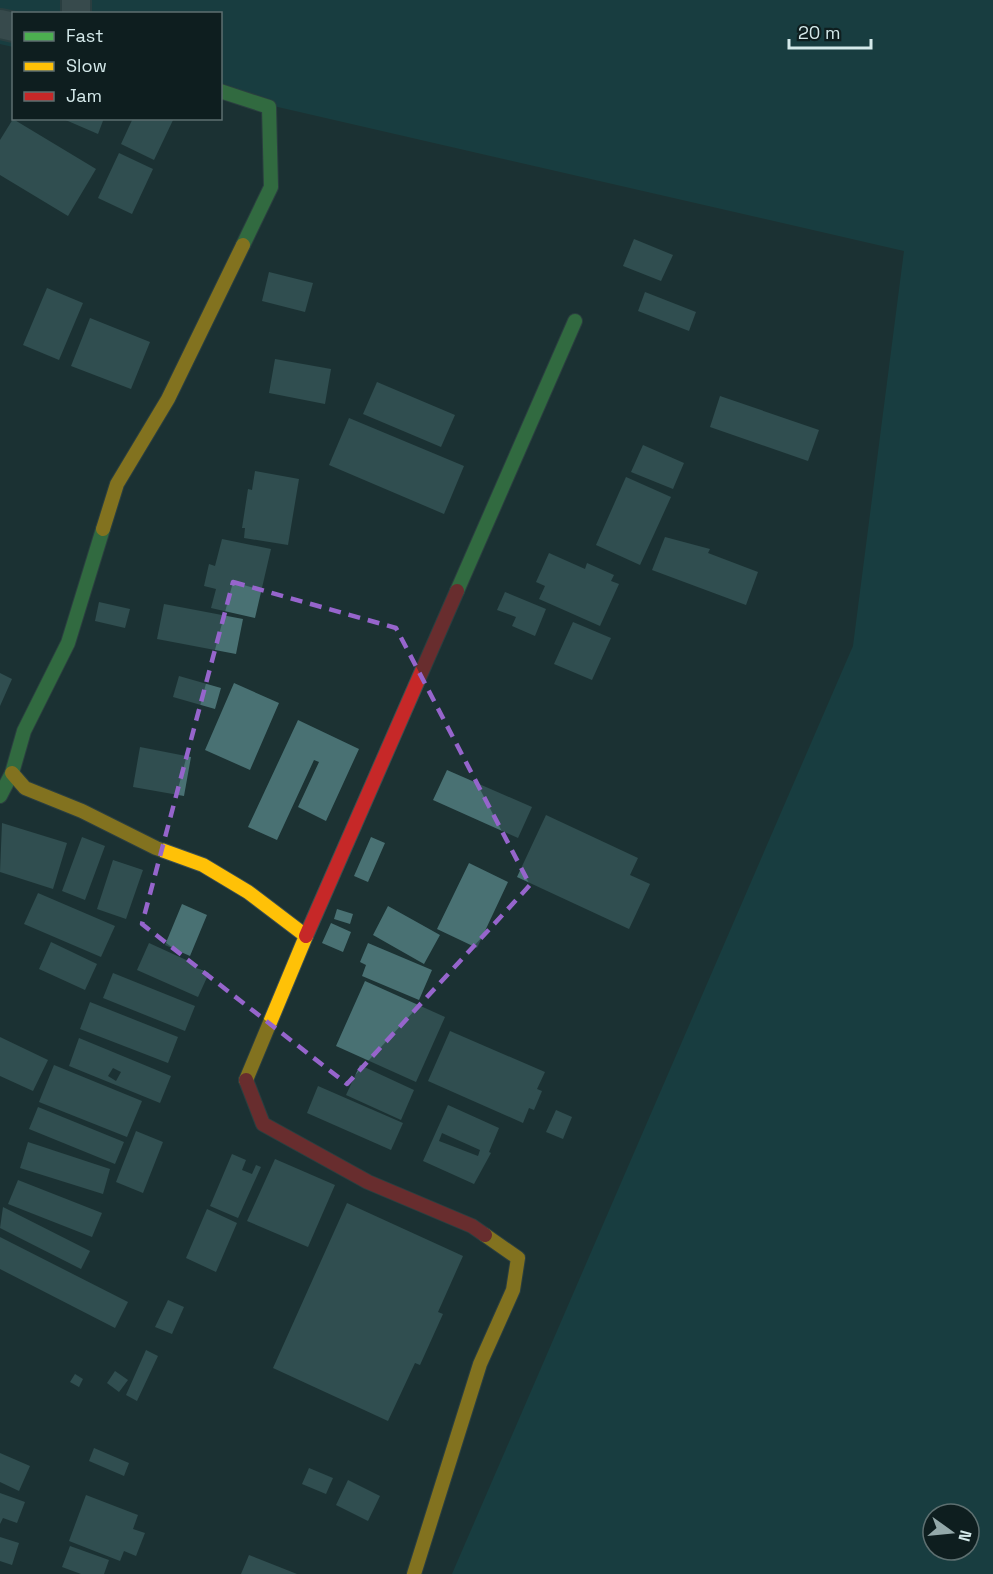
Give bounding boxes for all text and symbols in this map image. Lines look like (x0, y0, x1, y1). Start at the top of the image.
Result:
legend (12, 12, 222, 120)
scale bar (789, 12, 872, 50)
text: 20 m (798, 21, 841, 44)
text: Fast (66, 24, 103, 47)
text: Slow (66, 54, 107, 77)
text: Jam (66, 84, 102, 107)
north arrow (921, 1502, 981, 1562)
text: N (953, 1528, 977, 1544)

